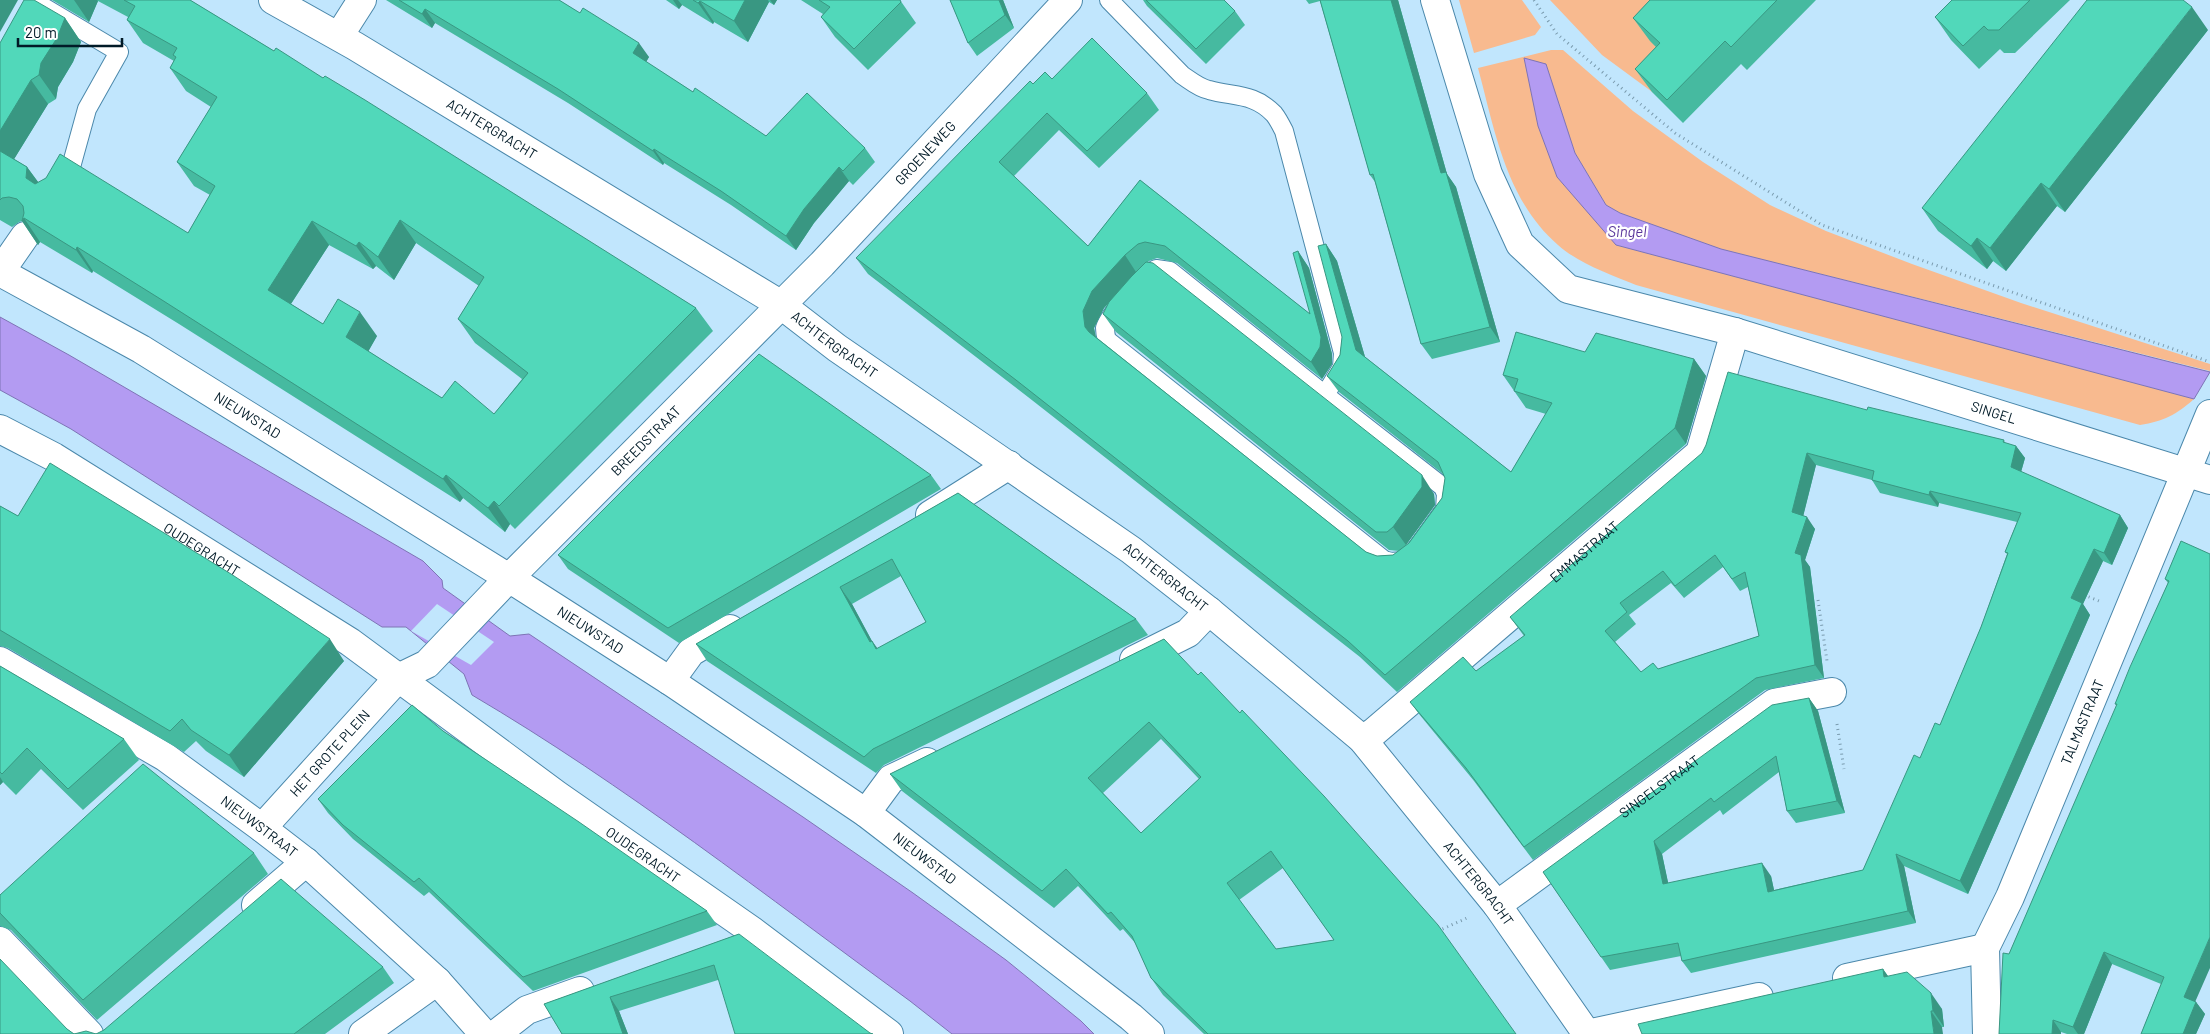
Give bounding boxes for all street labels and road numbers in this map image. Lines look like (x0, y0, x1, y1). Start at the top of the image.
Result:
street label: ACHTERGRACHT (444, 95, 540, 163)
street label: GROENEWEG (891, 117, 959, 188)
street label: ACHTERGRACHT (788, 307, 881, 381)
street label: NIEUWSTAD (211, 388, 284, 442)
street label: SINGEL (1969, 397, 2018, 427)
street label: BREEDSTRAAT (607, 402, 684, 479)
street label: EMMASTRAAT (1546, 517, 1622, 586)
street label: OUDEGRACHT (161, 519, 243, 579)
street label: ACHTERGRACHT (1120, 538, 1212, 615)
street label: NIEUWSTAD (554, 602, 627, 657)
street label: TALMASTRAAT (2057, 677, 2107, 767)
street label: HET GROTE PLEIN (286, 706, 373, 800)
street label: SINGELSTRAAT (1616, 751, 1703, 821)
street label: NIEUWSTRAAT (218, 792, 301, 861)
street label: OUDEGRACHT (603, 823, 684, 886)
street label: NIEUWSTAD (890, 828, 960, 887)
street label: ACHTERGRACHT (1440, 837, 1518, 928)

